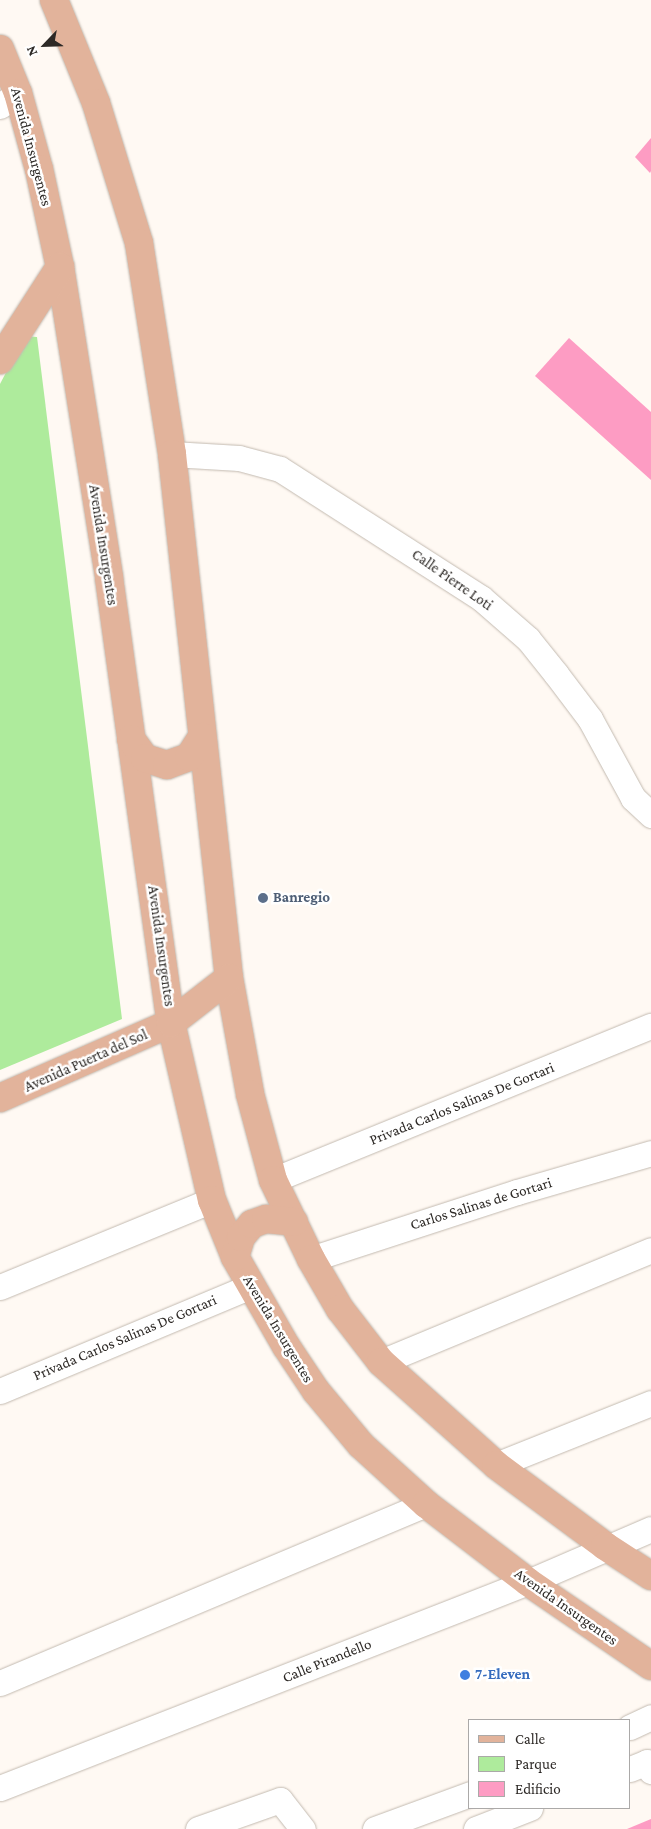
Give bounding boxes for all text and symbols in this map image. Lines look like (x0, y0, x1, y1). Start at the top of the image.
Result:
north arrow (20, 20, 70, 70)
text: N (22, 43, 41, 59)
street label: Avenida Insurgentes (7, 86, 55, 208)
street label: Avenida Insurgentes (85, 483, 121, 607)
street label: Calle Pierre Loti (408, 545, 496, 615)
street label: Avenida Insurgentes (144, 884, 178, 1008)
place label: Banregio (273, 889, 330, 907)
marker: Banregio (257, 892, 269, 904)
street label: Avenida Puerta del Sol (22, 1026, 150, 1096)
street label: Privada Carlos Salinas De Gortari (367, 1059, 557, 1149)
street label: Carlos Salinas de Gortari (408, 1174, 554, 1234)
street label: Avenida Insurgentes (239, 1272, 317, 1386)
street label: Privada Carlos Salinas De Gortari (31, 1291, 219, 1385)
street label: Avenida Insurgentes (511, 1565, 621, 1649)
street label: Calle Pirandello (280, 1635, 374, 1687)
place label: 7-Eleven (475, 1666, 530, 1684)
marker: 7-Eleven (459, 1669, 471, 1681)
legend (468, 1719, 631, 1809)
text: Calle (515, 1731, 545, 1747)
text: Parque (515, 1756, 556, 1772)
text: Edificio (515, 1781, 561, 1797)

